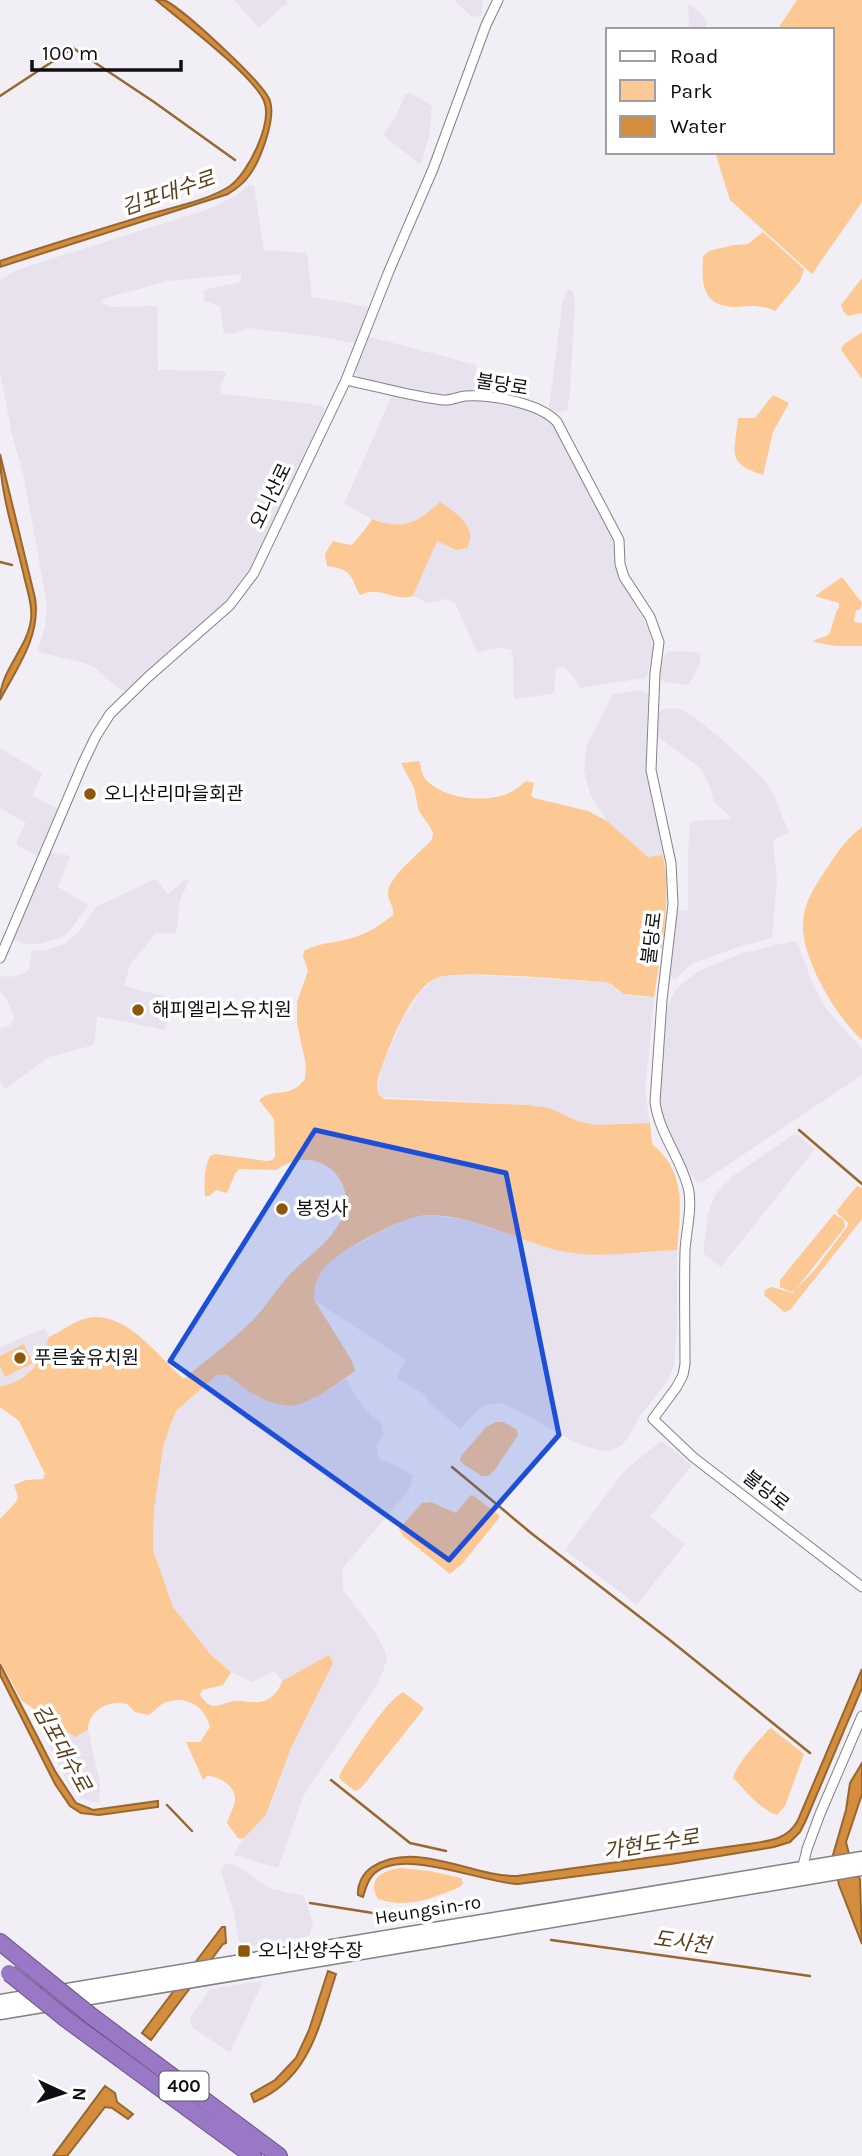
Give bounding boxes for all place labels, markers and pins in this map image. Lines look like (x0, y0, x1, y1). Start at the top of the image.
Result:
place label: 오니산리마을회관 (104, 783, 244, 805)
marker: 오니산리마을회관 (82, 786, 98, 802)
place label: 해피엘리스유치원 (152, 999, 292, 1021)
marker: 해피엘리스유치원 (130, 1002, 146, 1018)
place label: 봉정사 (296, 1198, 348, 1220)
marker: 봉정사 (274, 1201, 290, 1217)
place label: 푸른숲유치원 (34, 1347, 139, 1369)
marker: 푸른숲유치원 (12, 1350, 28, 1366)
place label: 오니산양수장 (258, 1940, 363, 1962)
marker: 오니산양수장 (236, 1943, 252, 1959)

